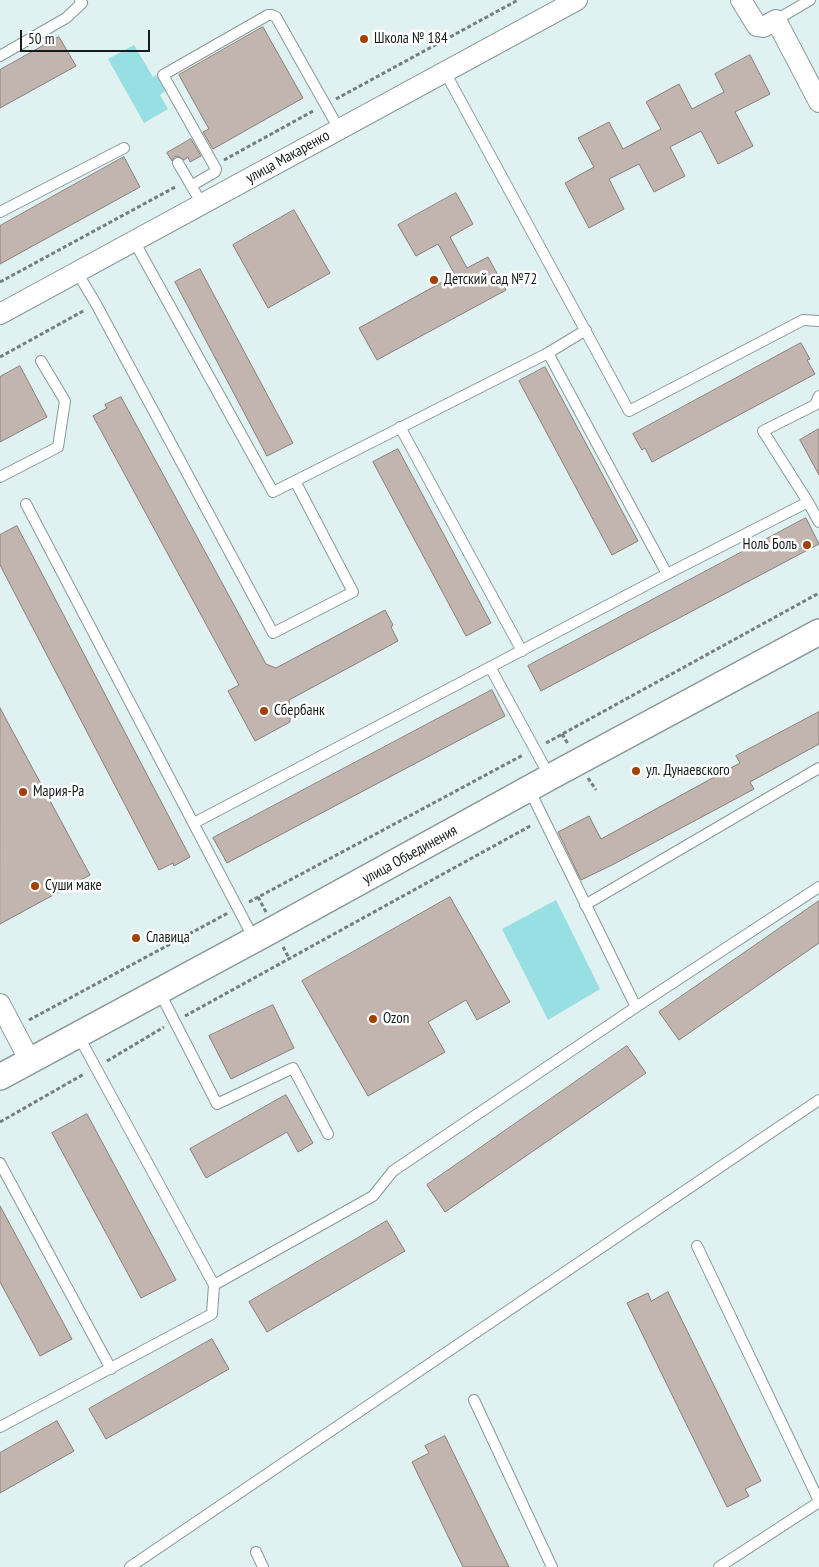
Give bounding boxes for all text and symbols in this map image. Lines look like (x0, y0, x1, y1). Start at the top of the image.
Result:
scale bar (22, 20, 152, 52)
text: 50 m (28, 29, 54, 48)
place label: Школа № 184 (374, 30, 448, 48)
marker: Школа № 184 (358, 33, 370, 45)
street label: улица Макаренко (243, 127, 333, 187)
place label: Детский сад №72 (444, 271, 537, 289)
marker: Детский сад №72 (428, 274, 440, 286)
place label: Ноль Боль (743, 536, 797, 554)
marker: Ноль Боль (801, 539, 813, 551)
place label: Сбербанк (274, 702, 325, 720)
marker: Сбербанк (258, 705, 270, 717)
place label: ул. Дунаевского (646, 762, 730, 780)
marker: ул. Дунаевского (630, 765, 642, 777)
place label: Мария-Ра (33, 783, 84, 801)
marker: Мария-Ра (17, 786, 29, 798)
street label: улица Объединения (360, 822, 460, 888)
place label: Суши маке (45, 877, 102, 895)
marker: Суши маке (29, 880, 41, 892)
place label: Славица (146, 929, 190, 947)
marker: Славица (130, 932, 142, 944)
place label: Ozon (383, 1010, 409, 1028)
marker: Ozon (367, 1013, 379, 1025)

